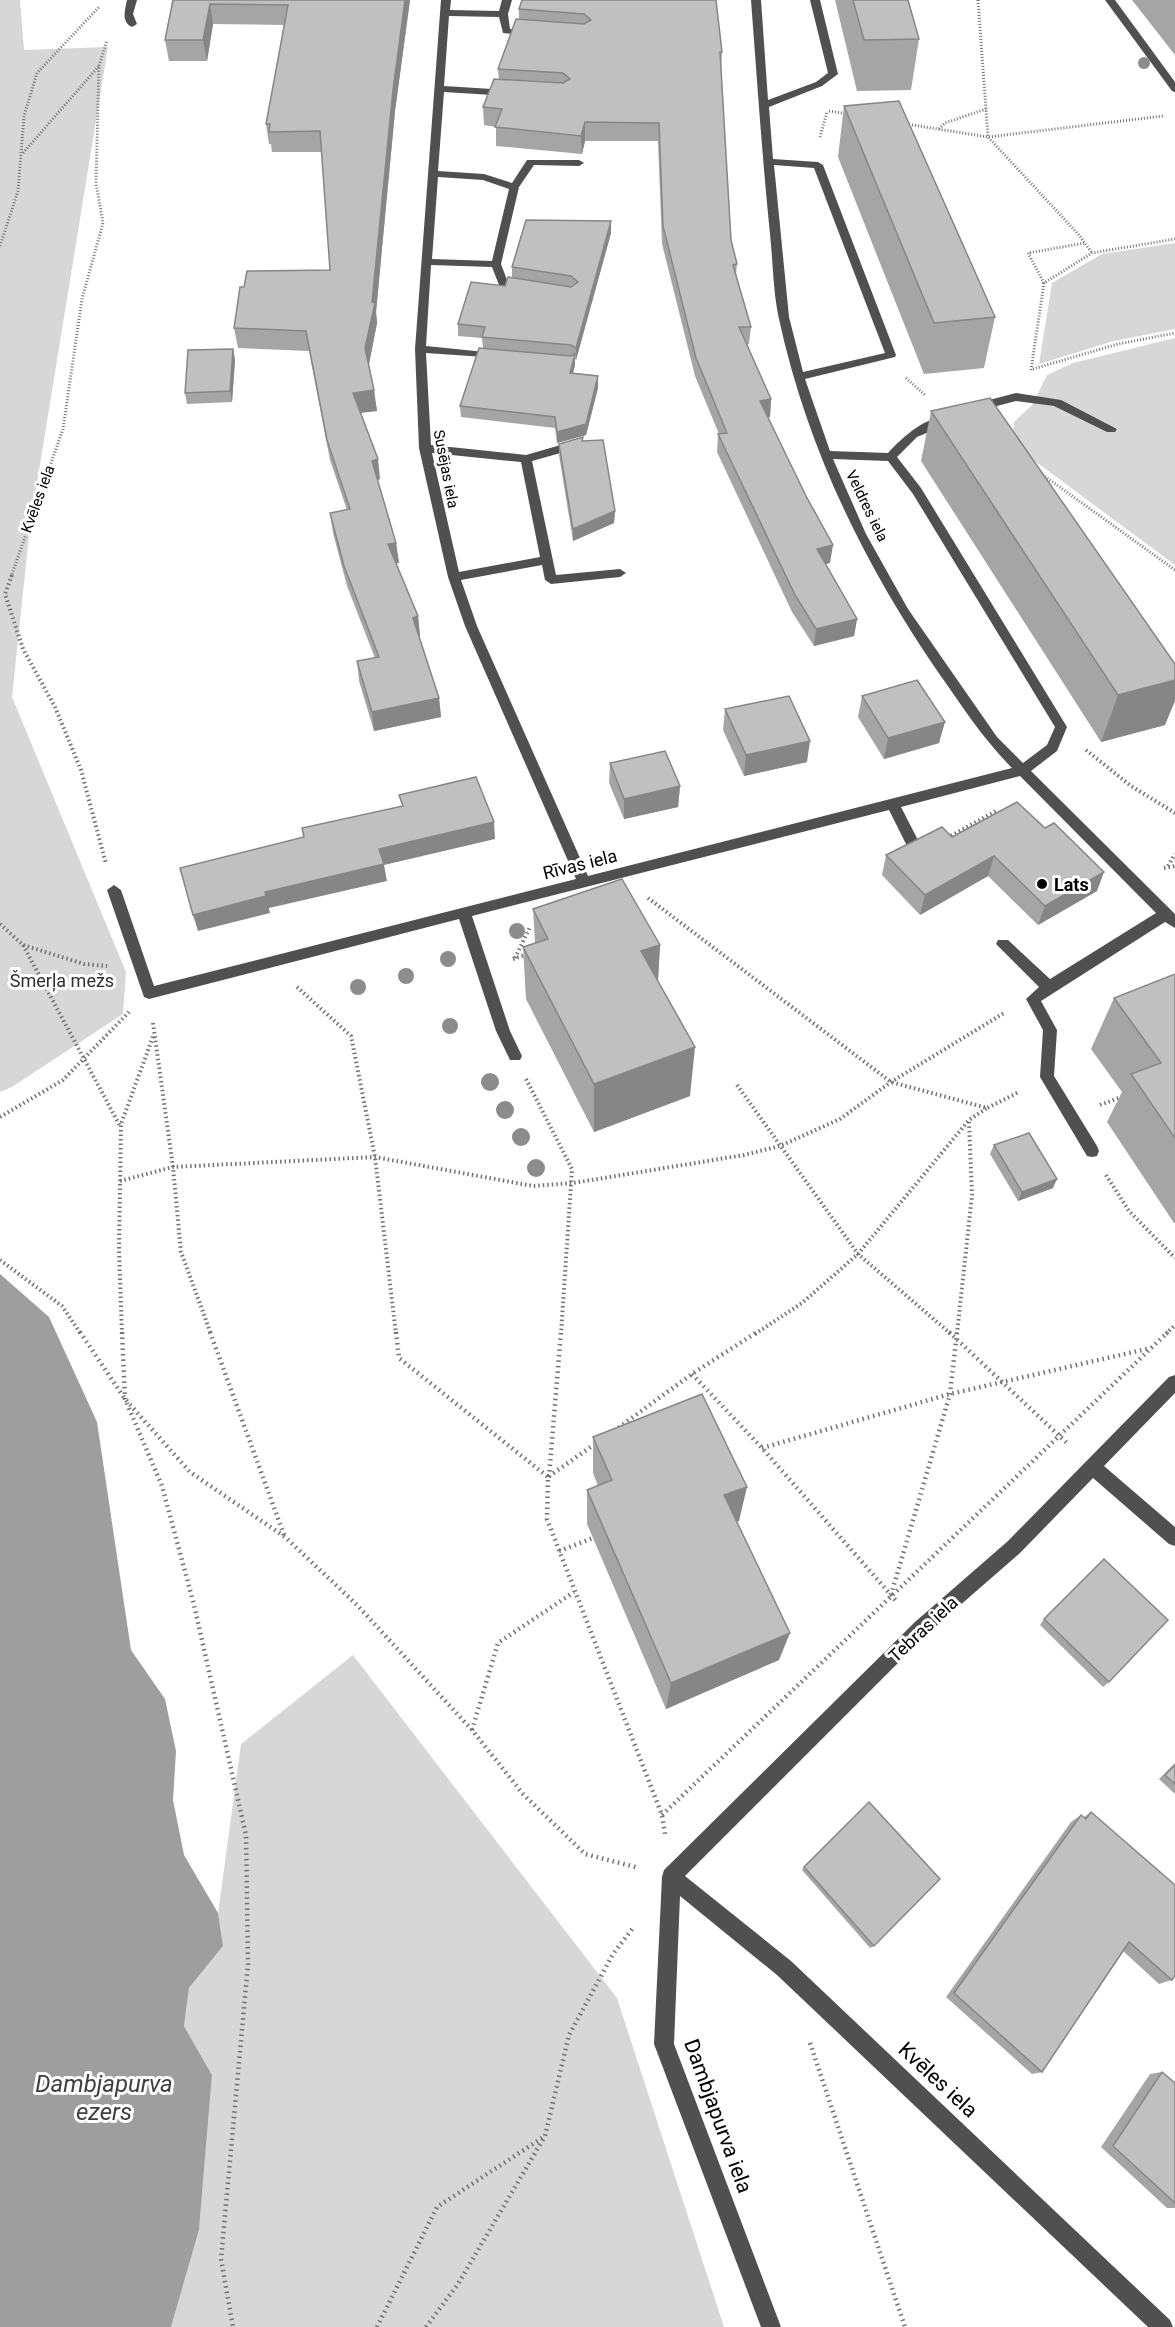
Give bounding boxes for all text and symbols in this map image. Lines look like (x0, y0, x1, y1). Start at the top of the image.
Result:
street label: Susējas iela (430, 428, 462, 510)
street label: Kvēles iela (17, 463, 59, 535)
street label: Veldres iela (842, 467, 892, 545)
street label: Rīvas iela (541, 845, 619, 883)
place label: Lats (1054, 874, 1089, 895)
marker: Lats (1035, 877, 1049, 891)
park label: Šmerļa mežs (10, 970, 114, 992)
street label: Tebras iela (884, 1592, 962, 1666)
street label: Dambjapurva iela (679, 2036, 757, 2196)
street label: Kvēles iela (894, 2037, 982, 2123)
water label: Dambjapurva ezers (35, 2070, 173, 2126)

